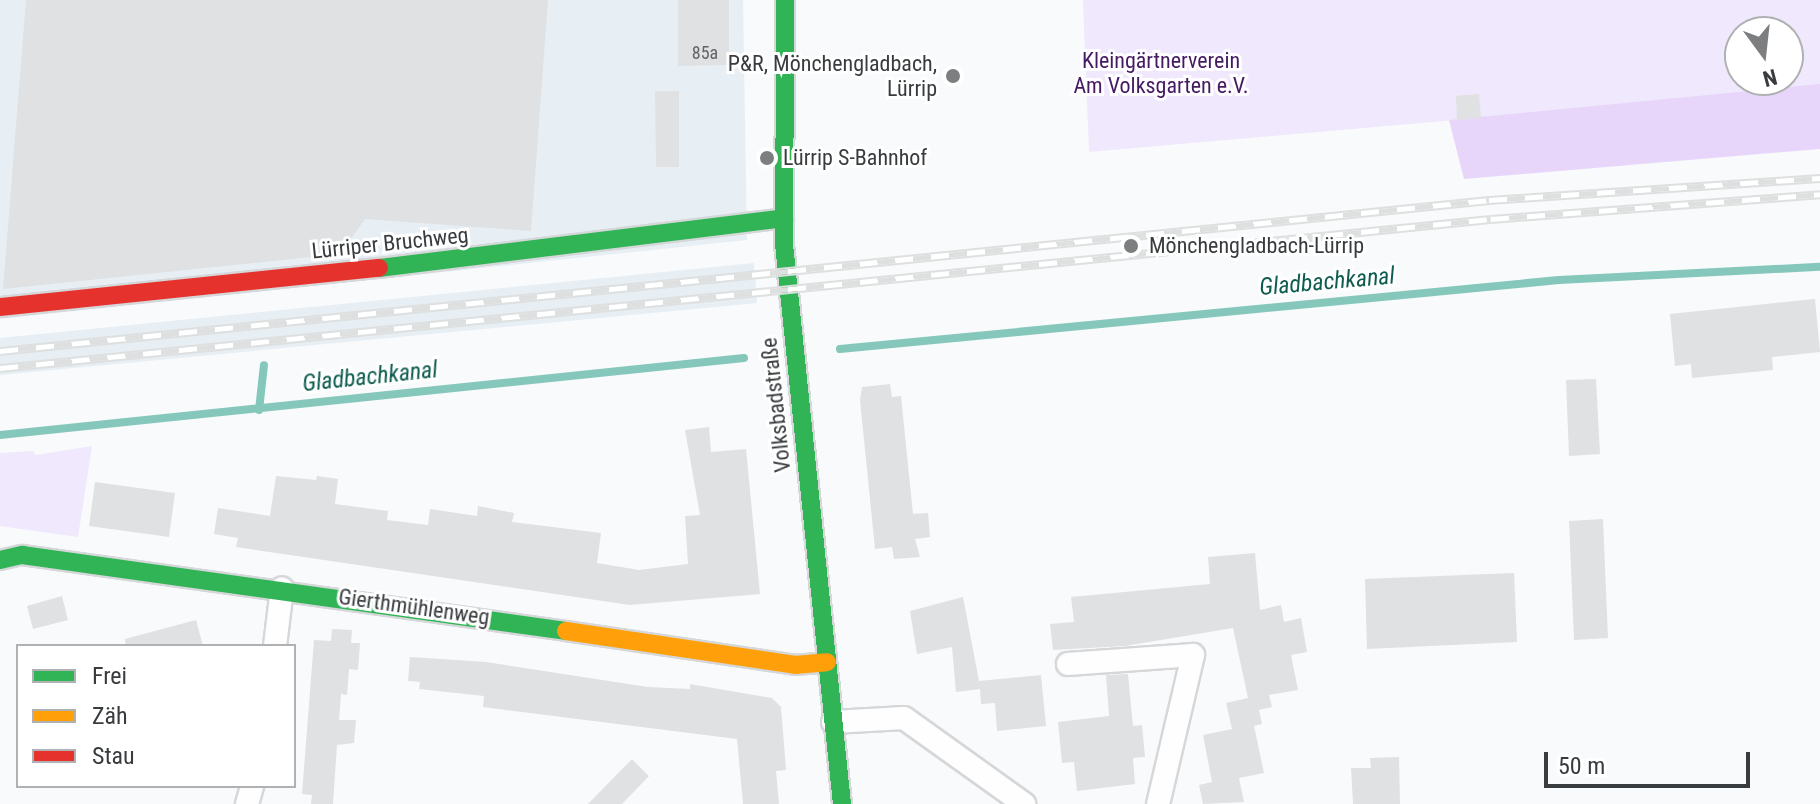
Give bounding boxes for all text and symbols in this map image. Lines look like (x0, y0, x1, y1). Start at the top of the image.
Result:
north arrow (1724, 16, 1804, 96)
house number: 85a (692, 42, 718, 64)
park label: Kleingärtnerverein Am Volksgarten e.V. (1073, 47, 1249, 98)
place label: P&R, Mönchengladbach, Lürrip (728, 50, 937, 102)
text: N (1760, 64, 1780, 92)
marker: P&R, Mönchengladbach, Lürrip (944, 67, 962, 85)
place label: Lürrip S-Bahnhof (783, 145, 927, 171)
marker: Lürrip S-Bahnhof (758, 149, 776, 167)
street label: Lürriper Bruchweg (310, 222, 470, 264)
place label: Mönchengladbach-Lürrip (1149, 233, 1364, 259)
marker: Mönchengladbach-Lürrip (1120, 235, 1142, 257)
water label: Gladbachkanal (1258, 262, 1396, 302)
street label: Volksbadstraße (756, 336, 796, 474)
water label: Gladbachkanal (301, 356, 439, 398)
street label: Gierthmühlenweg (337, 583, 491, 631)
legend (16, 644, 296, 788)
text: Frei (92, 662, 127, 690)
text: Zäh (92, 702, 128, 730)
scale bar (1548, 736, 1754, 786)
text: Stau (92, 742, 135, 770)
text: 50 m (1558, 752, 1605, 780)

